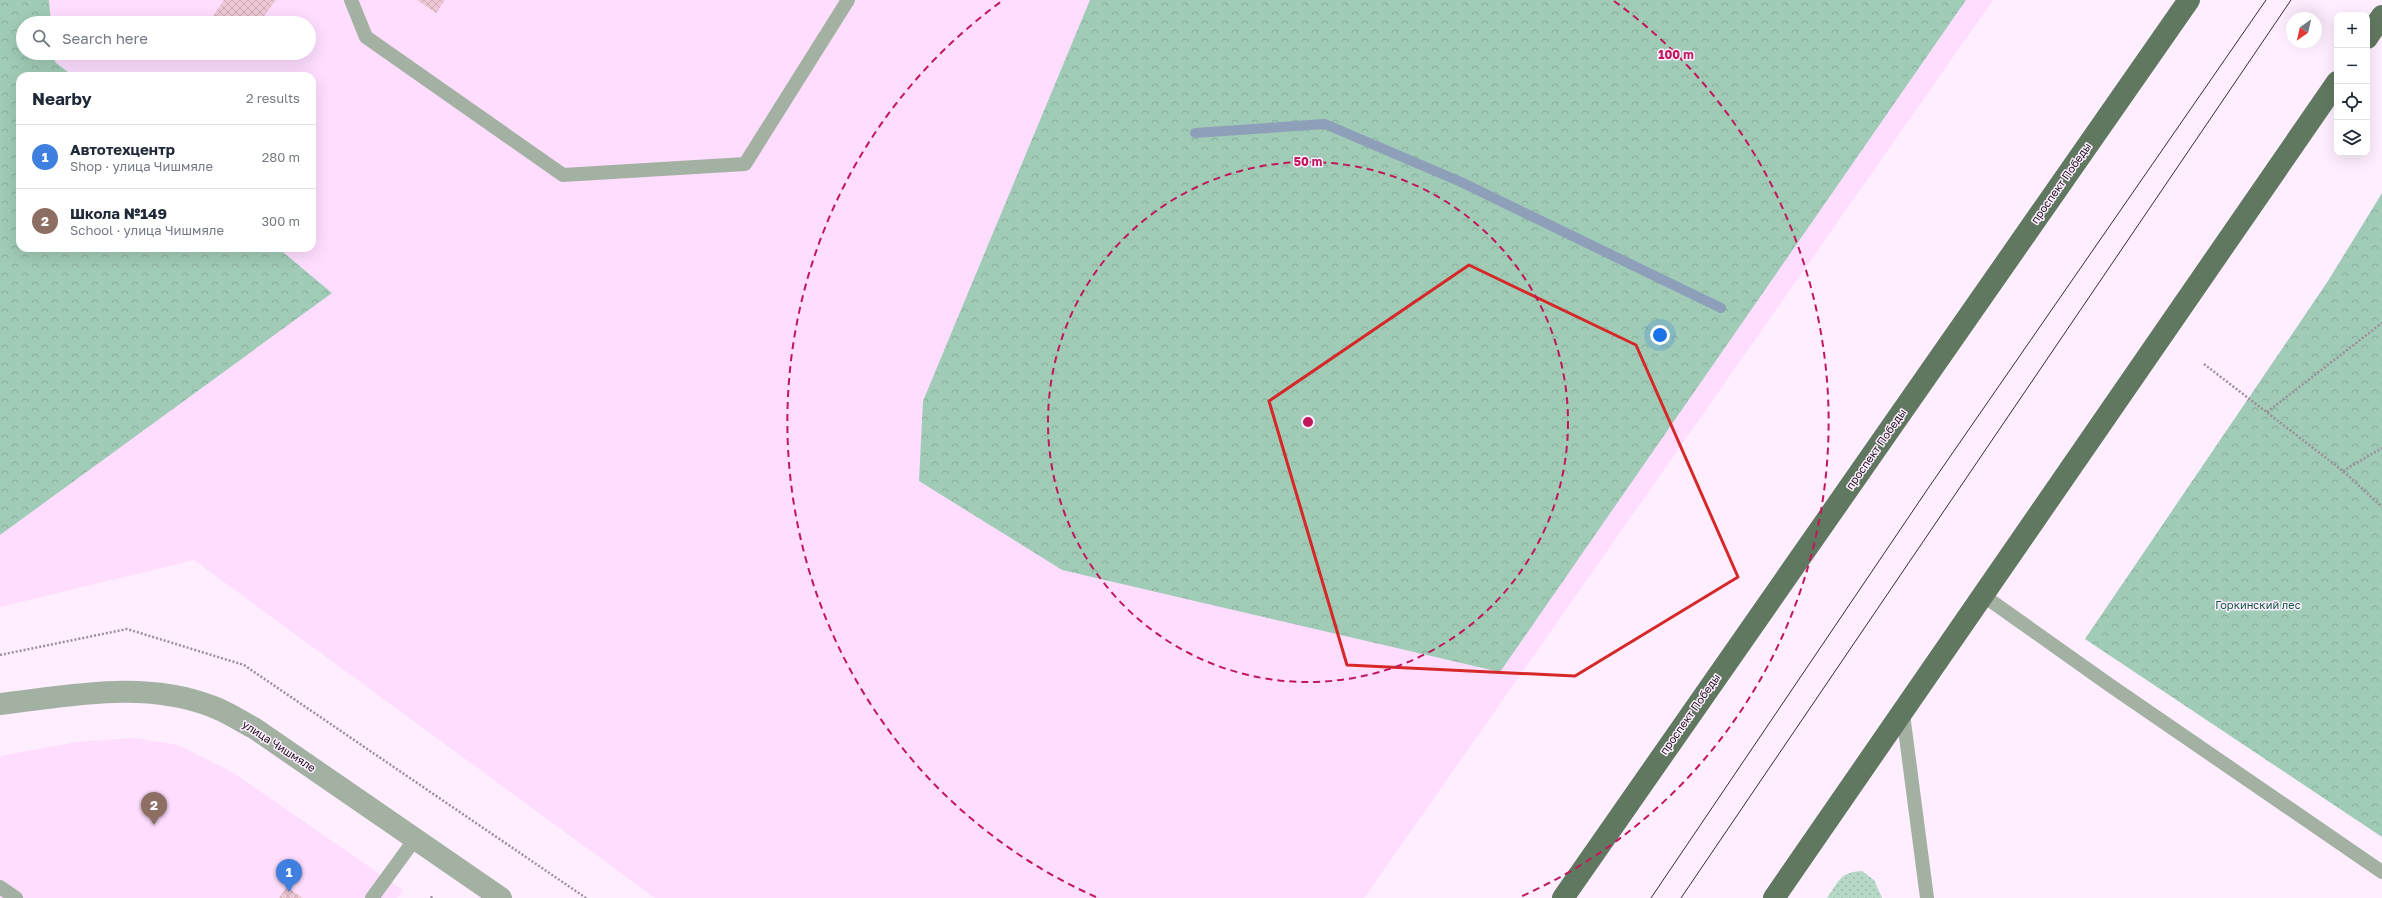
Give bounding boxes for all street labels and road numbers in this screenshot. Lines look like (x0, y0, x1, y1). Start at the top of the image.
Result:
street label: проспект Победы (2028, 140, 2093, 226)
street label: проспект Победы (1843, 406, 1908, 492)
street label: проспект Победы (1657, 671, 1722, 757)
street label: улица Чишмяле (240, 717, 318, 774)

